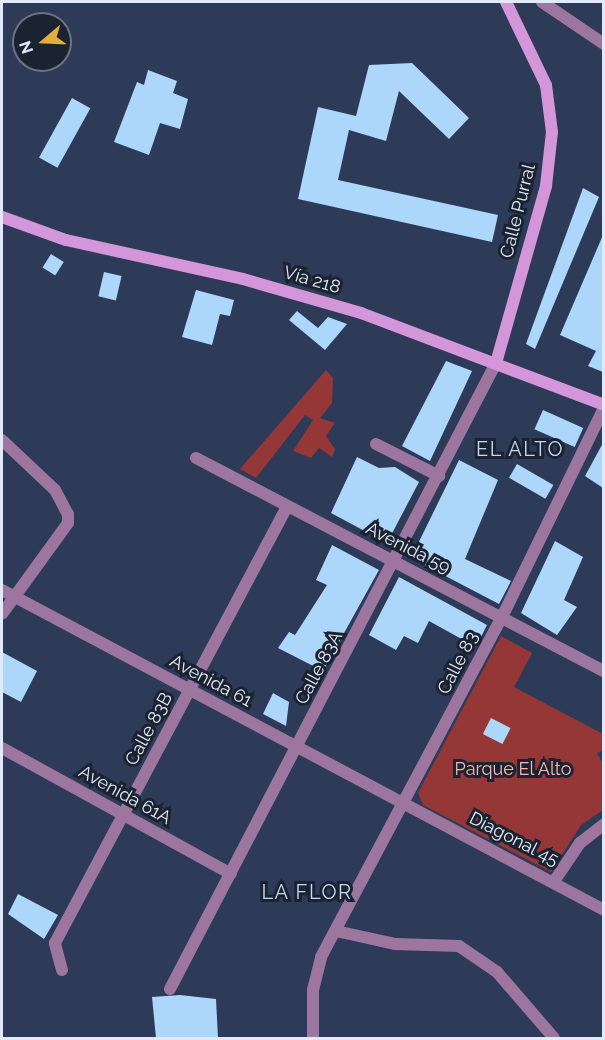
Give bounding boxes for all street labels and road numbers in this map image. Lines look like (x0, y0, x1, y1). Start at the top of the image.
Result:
street label: Calle Purral (496, 162, 540, 260)
street label: Vía 218 (281, 262, 343, 298)
street label: Avenida 59 (362, 518, 454, 578)
street label: Calle 83A (291, 628, 347, 708)
street label: Calle 83 (433, 628, 483, 698)
street label: Avenida 61 (166, 650, 256, 712)
street label: Calle 83B (121, 689, 177, 769)
street label: Avenida 61A (75, 761, 175, 829)
street label: Diagonal 45 (465, 807, 563, 871)

